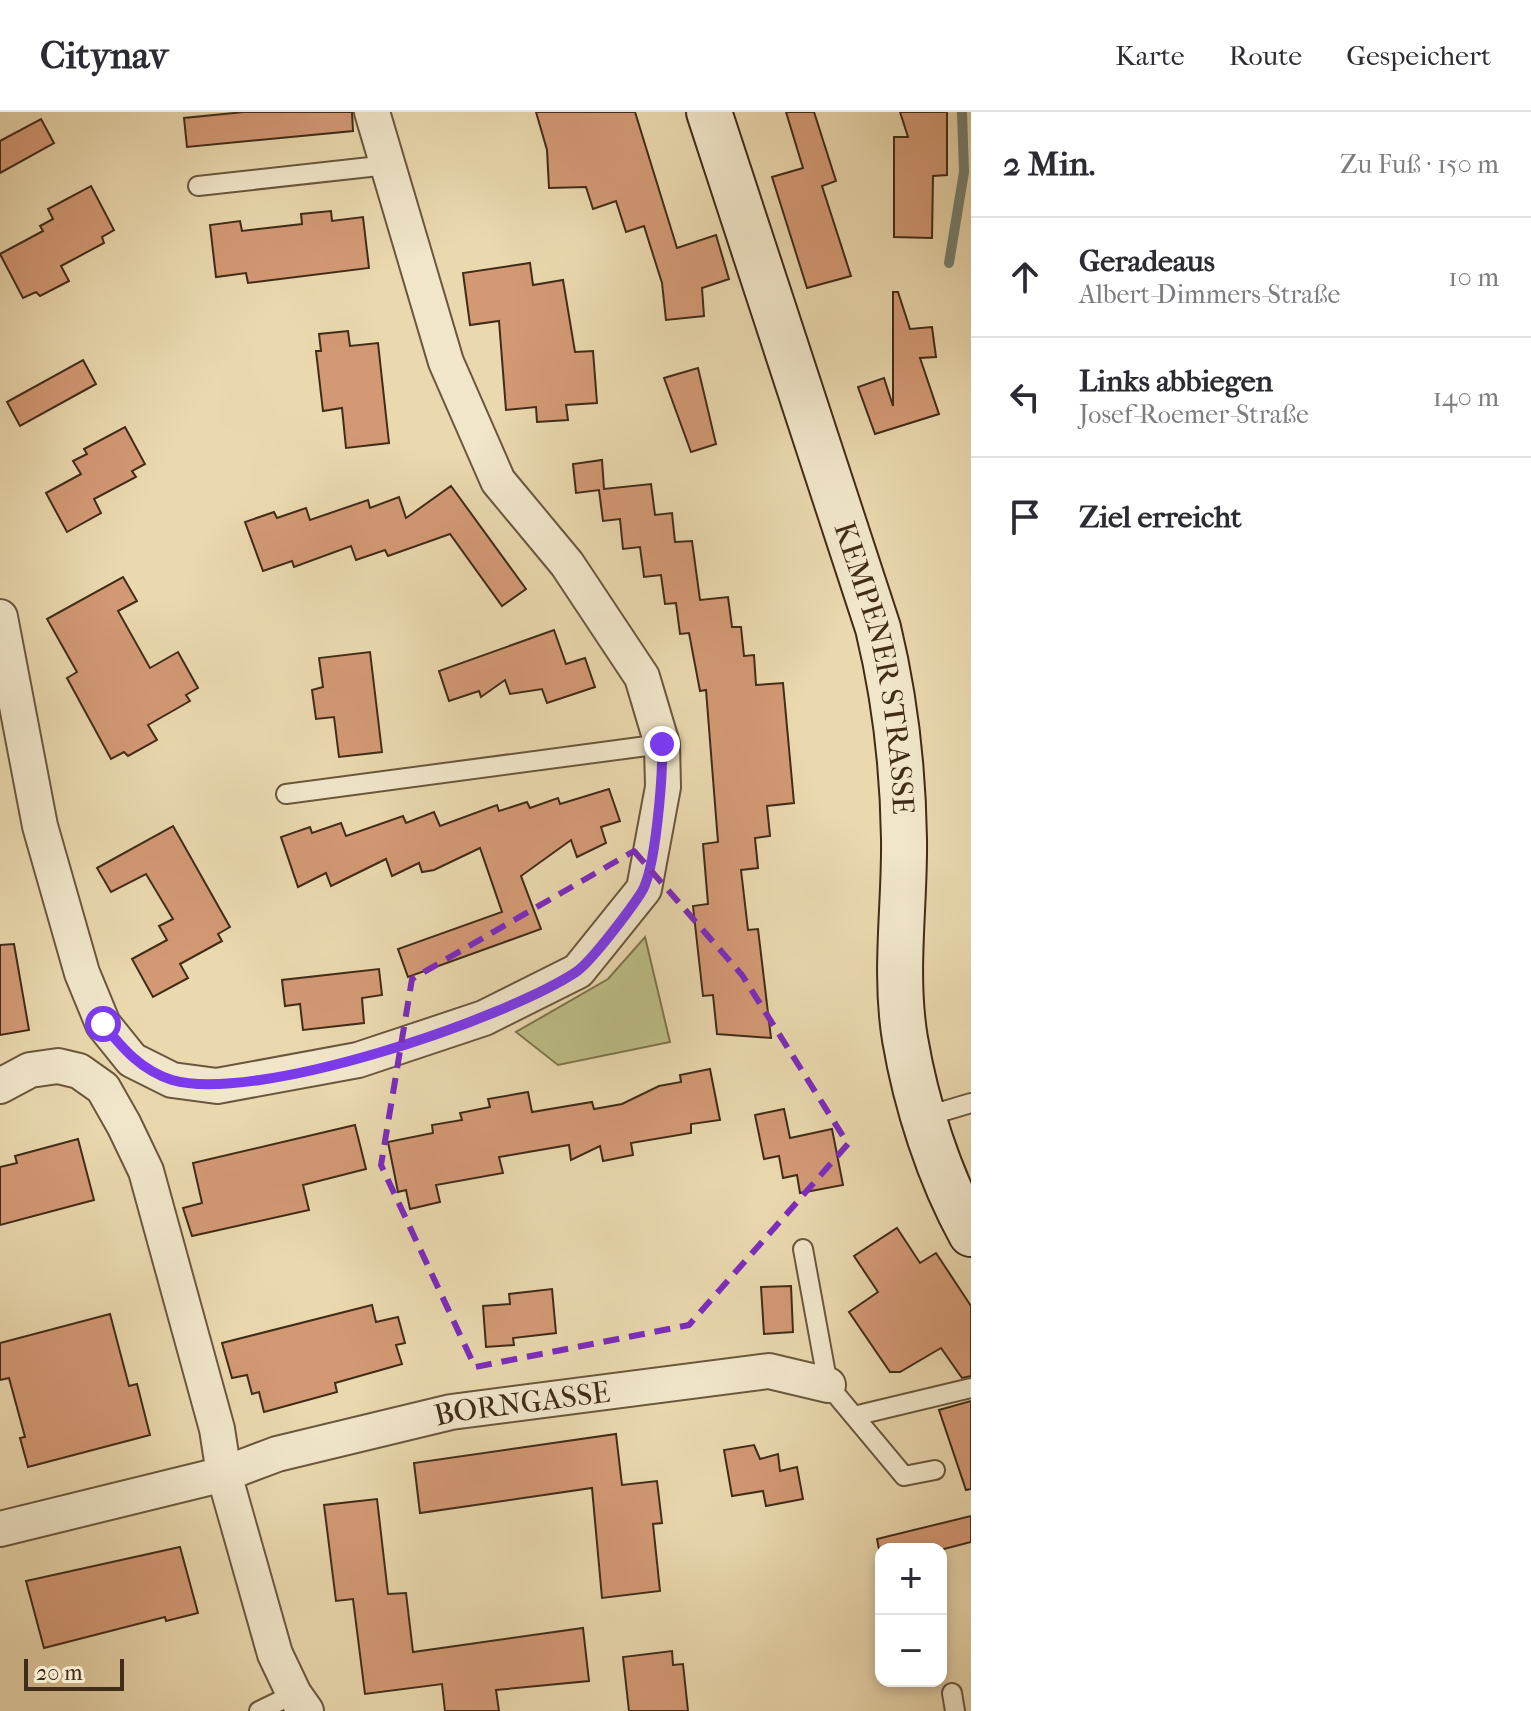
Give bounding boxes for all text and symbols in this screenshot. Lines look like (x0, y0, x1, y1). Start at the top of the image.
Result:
text: Citynav (40, 33, 168, 78)
text: Karte (1115, 39, 1185, 72)
text: Route (1229, 39, 1302, 72)
text: Gespeichert (1346, 39, 1491, 72)
text: 2 Min. (1003, 144, 1095, 184)
text: Zu Fuß · 150 m (1340, 149, 1499, 180)
text: Geradeaus (1079, 244, 1215, 279)
icon: ahead (1003, 255, 1047, 299)
text: 10 m (1448, 262, 1499, 293)
text: Albert-Dimmers-Straße (1079, 279, 1340, 310)
text: Links abbiegen (1079, 364, 1273, 399)
icon: left (1003, 375, 1047, 419)
text: 140 m (1433, 382, 1499, 413)
text: Josef-Roemer-Straße (1079, 399, 1309, 430)
icon: arrive (1003, 495, 1047, 539)
text: Ziel erreicht (1079, 500, 1241, 535)
street label: KEMPENER STRASSE (827, 517, 921, 815)
route end (644, 726, 680, 762)
route start (85, 1006, 121, 1042)
street label: BORNGASSE (430, 1374, 612, 1433)
map controls (875, 1543, 947, 1687)
button: + (875, 1543, 947, 1615)
button: − (875, 1615, 947, 1687)
scale bar (24, 1655, 124, 1691)
text: 20 m (36, 1660, 82, 1686)

